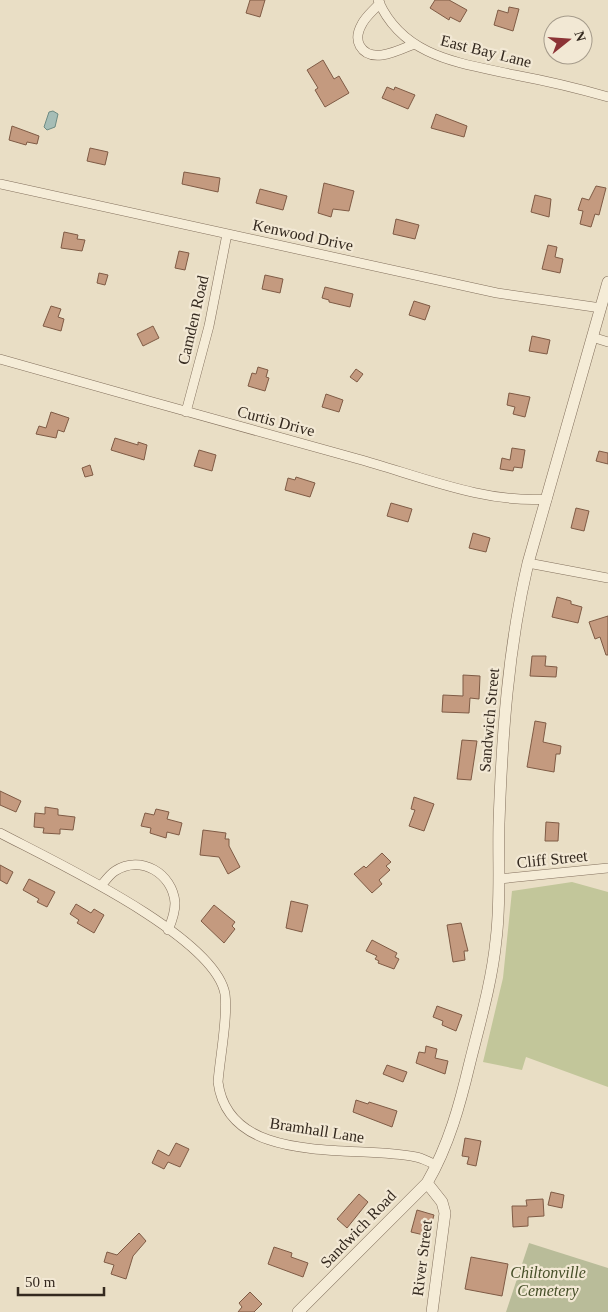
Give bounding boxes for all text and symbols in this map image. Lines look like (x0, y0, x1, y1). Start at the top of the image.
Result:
north arrow (543, 15, 593, 65)
text: N (571, 29, 589, 43)
street label: East Bay Lane (438, 31, 533, 72)
street label: Kenwood Drive (251, 216, 355, 254)
street label: Camden Road (174, 274, 212, 366)
street label: Curtis Drive (235, 402, 317, 440)
street label: Sandwich Street (476, 667, 502, 773)
street label: Cliff Street (516, 847, 589, 871)
street label: Bramhall Lane (269, 1114, 365, 1146)
street label: Sandwich Road (317, 1187, 399, 1271)
street label: River Street (409, 1218, 435, 1297)
scale bar (18, 1264, 104, 1296)
park label: Chiltonville Cemetery (510, 1264, 586, 1300)
text: 50 m (25, 1274, 56, 1290)

